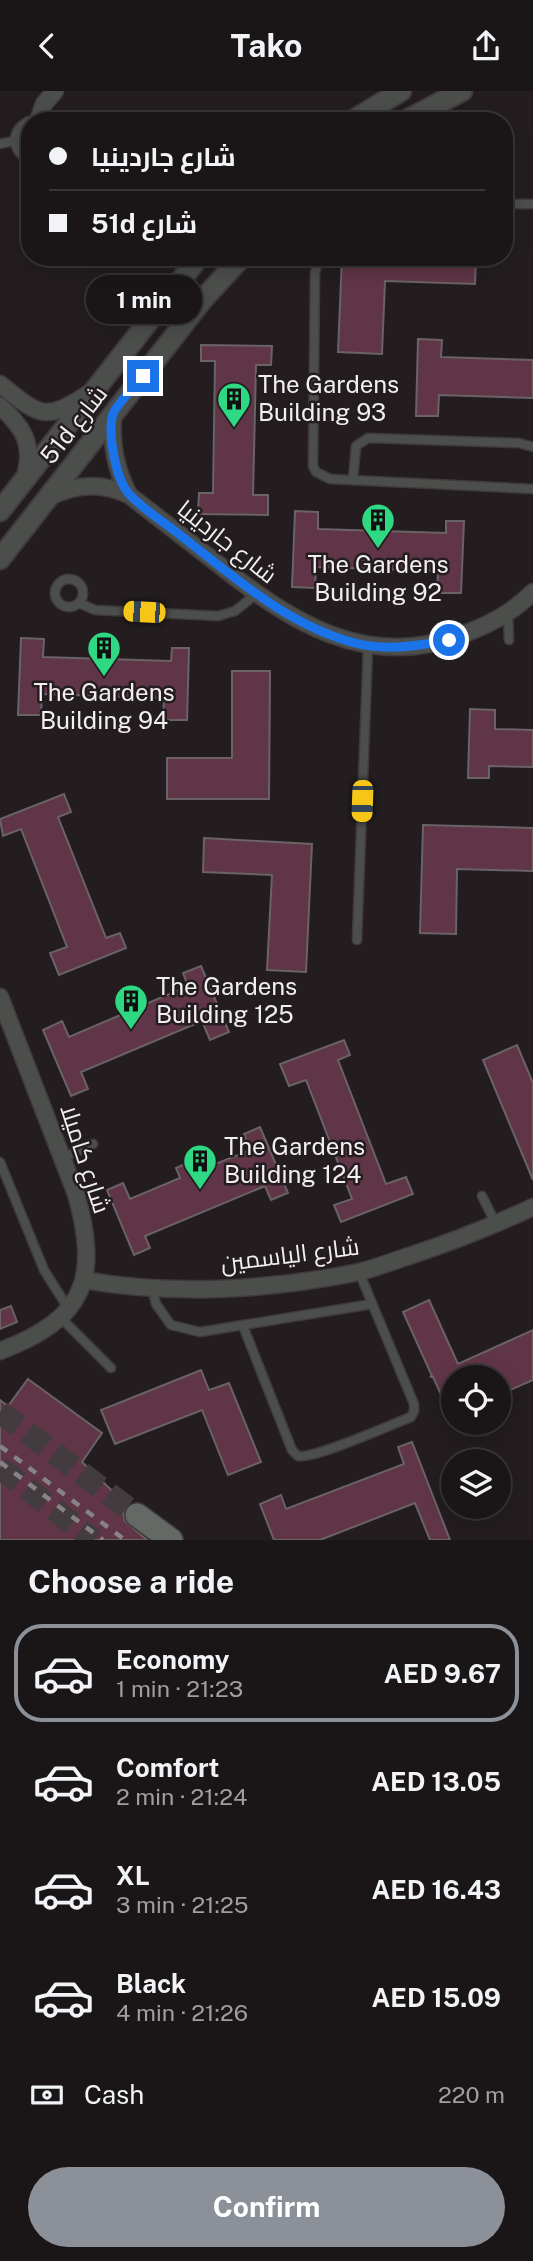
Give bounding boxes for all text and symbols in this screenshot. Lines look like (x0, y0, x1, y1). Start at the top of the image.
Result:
icon: back (28, 27, 66, 65)
text: Tako (231, 27, 303, 64)
icon: share (467, 27, 505, 65)
text: شارع جاردينيا (91, 141, 236, 172)
text: 51d شارع (91, 208, 197, 239)
callout: 1 min (85, 275, 201, 323)
text: 1 min (116, 286, 172, 313)
route end (127, 360, 159, 392)
place label: The Gardens Building 93 (258, 370, 399, 426)
street label: 51d شارع (34, 380, 115, 471)
building icon: The Gardens Building 93 (215, 380, 253, 429)
street label: شارع جاردينيا (171, 494, 283, 591)
building icon: The Gardens Building 92 (359, 501, 397, 550)
place label: The Gardens Building 92 (307, 550, 449, 606)
car (123, 600, 166, 624)
route start (433, 624, 465, 656)
building icon: The Gardens Building 94 (85, 629, 123, 678)
place label: The Gardens Building 94 (33, 678, 175, 734)
car (351, 780, 374, 822)
place label: The Gardens Building 125 (156, 972, 297, 1028)
building icon: The Gardens Building 125 (112, 982, 150, 1031)
street label: شارع كاميلا (52, 1101, 117, 1218)
place label: The Gardens Building 124 (224, 1132, 365, 1188)
building icon: The Gardens Building 124 (181, 1142, 219, 1191)
street label: شارع الياسمين (219, 1232, 361, 1279)
map controls (441, 1365, 511, 1519)
button: locate (441, 1365, 511, 1435)
button: layers (441, 1449, 511, 1519)
text: Choose a ride (28, 1563, 234, 1600)
icon: car (32, 1642, 95, 1705)
text: Economy (116, 1644, 229, 1675)
text: AED 9.67 (384, 1658, 501, 1689)
text: 1 min · 21:23 (116, 1675, 243, 1702)
icon: car (32, 1750, 95, 1813)
text: Comfort (116, 1752, 219, 1783)
text: AED 13.05 (371, 1766, 501, 1797)
text: 2 min · 21:24 (116, 1783, 248, 1810)
icon: car (32, 1858, 95, 1921)
text: XL (116, 1860, 150, 1891)
text: AED 16.43 (371, 1874, 501, 1905)
text: 3 min · 21:25 (116, 1891, 249, 1918)
icon: car (32, 1966, 95, 2029)
text: Black (116, 1968, 186, 1999)
text: AED 15.09 (371, 1982, 501, 2013)
text: 4 min · 21:26 (116, 1999, 248, 2026)
icon: cash (28, 2076, 66, 2114)
text: Cash (84, 2079, 144, 2110)
text: 220 m (438, 2081, 505, 2108)
button: Confirm (28, 2167, 505, 2247)

